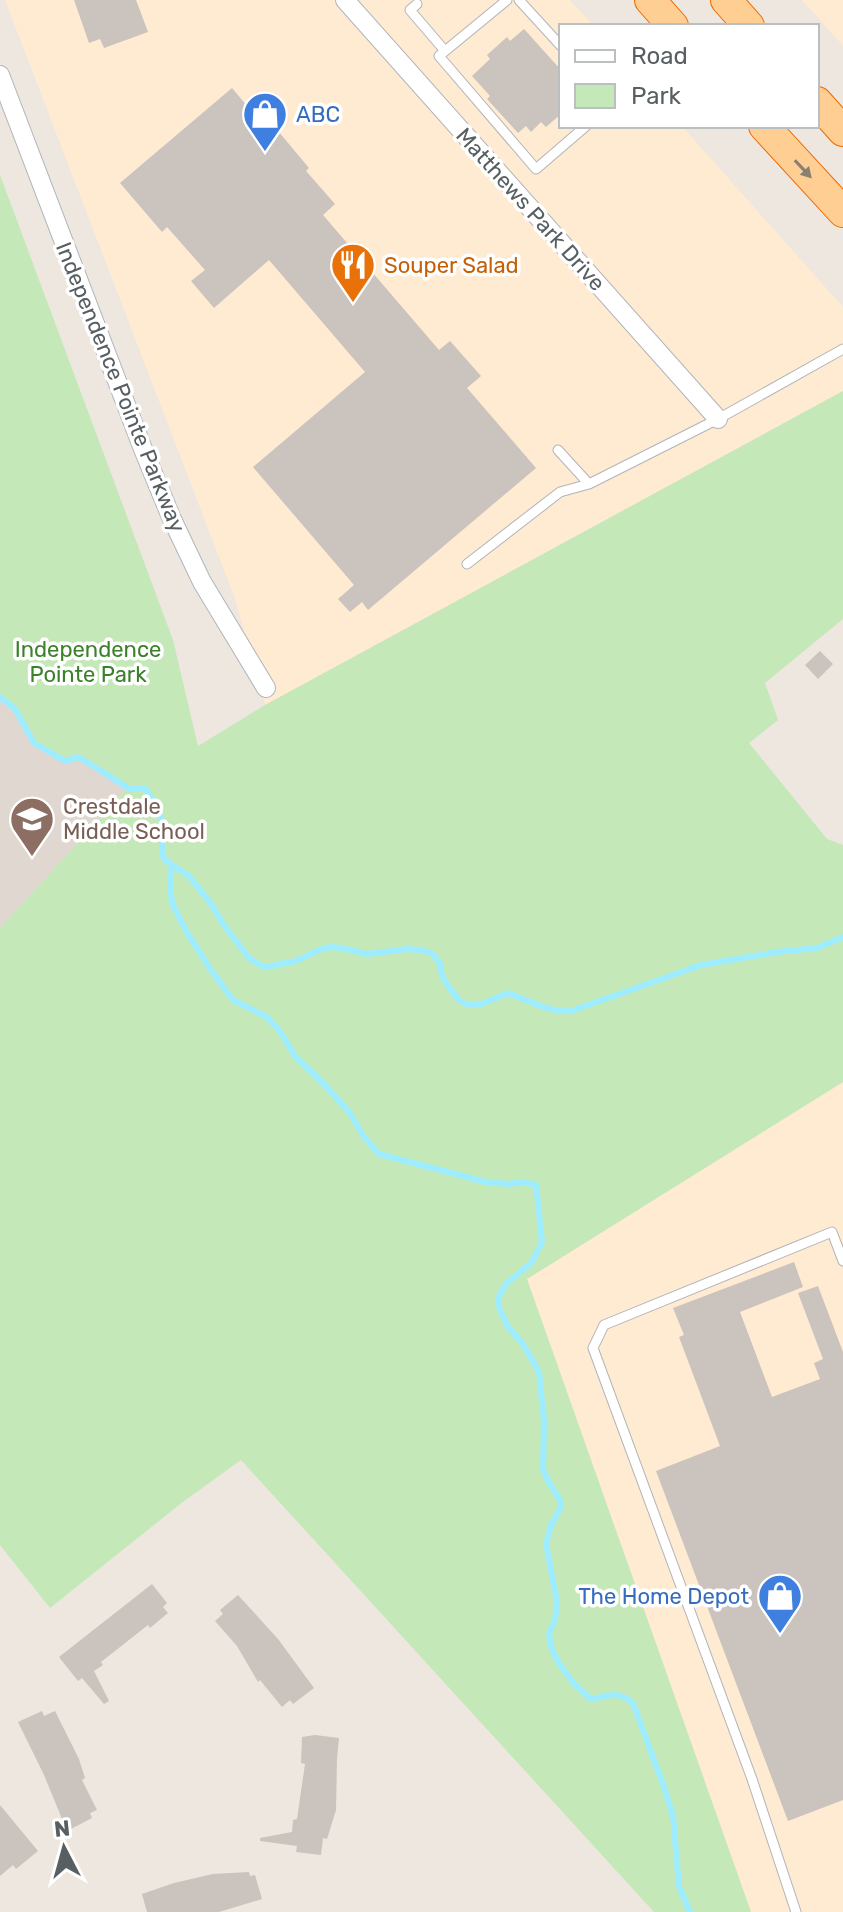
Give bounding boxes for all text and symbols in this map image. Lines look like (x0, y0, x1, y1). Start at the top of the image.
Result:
legend (559, 24, 819, 128)
text: Road (631, 42, 688, 70)
text: Park (631, 82, 682, 110)
shop icon: ABC (241, 90, 289, 153)
place label: ABC (296, 101, 340, 128)
street label: Matthews Park Drive (450, 122, 611, 296)
one-way arrow (794, 159, 812, 178)
street label: Independence Pointe Parkway (50, 238, 191, 536)
restaurant icon: Souper Salad (329, 241, 377, 304)
place label: Souper Salad (384, 252, 519, 279)
park label: Independence Pointe Park (15, 636, 161, 688)
place label: Crestdale Middle School (63, 793, 205, 845)
school or university icon: Crestdale Middle School (8, 795, 56, 858)
shop icon: The Home Depot (756, 1572, 804, 1635)
place label: The Home Depot (578, 1583, 749, 1610)
north arrow (24, 1808, 104, 1888)
text: N (53, 1814, 71, 1843)

